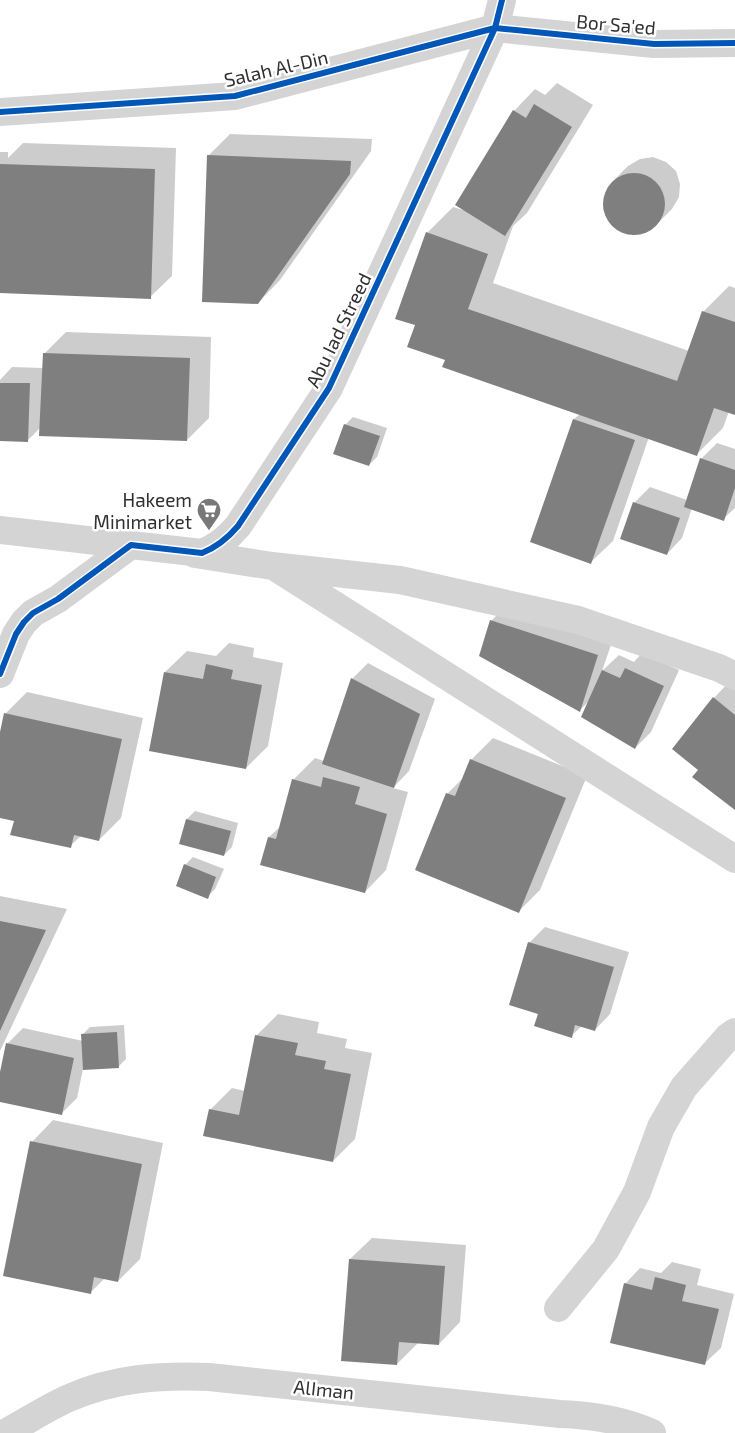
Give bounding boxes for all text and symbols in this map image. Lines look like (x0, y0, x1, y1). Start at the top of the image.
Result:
street label: Bor Sa'ed (575, 9, 657, 39)
street label: Salah Al-Din (222, 45, 330, 91)
street label: Abu Iad Streed (300, 269, 376, 391)
place label: Hakeem Minimarket (93, 488, 192, 533)
supermarket icon: Hakeem Minimarket (196, 497, 222, 531)
street label: AlIman (293, 1374, 355, 1404)

